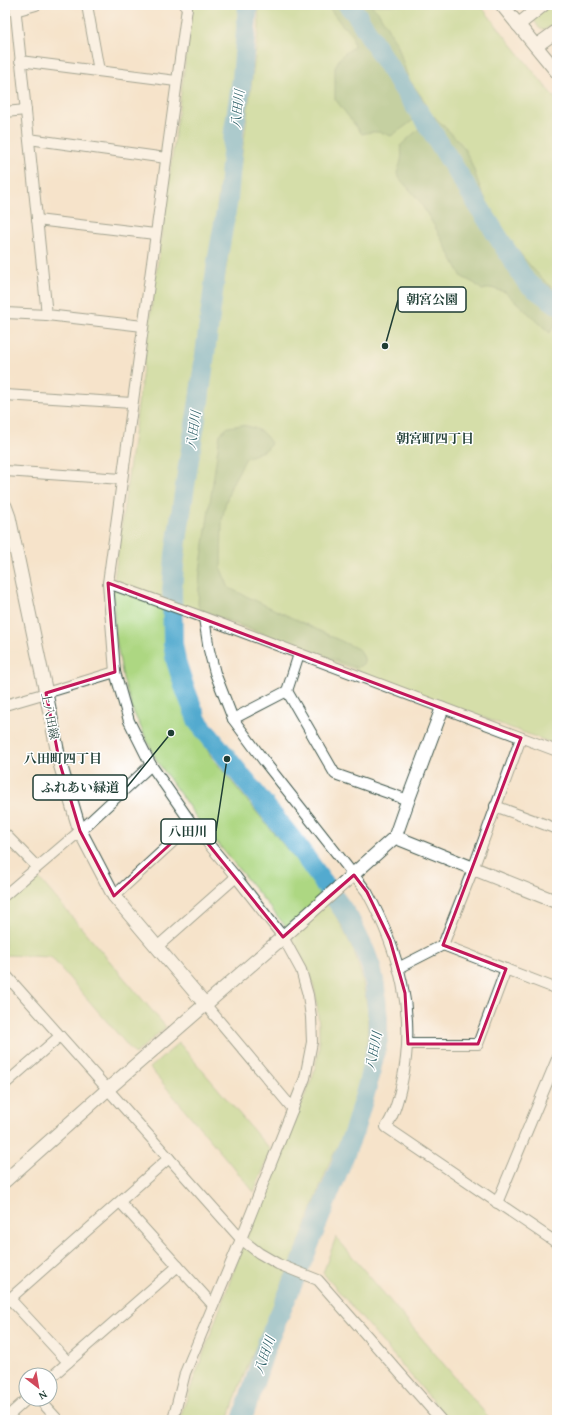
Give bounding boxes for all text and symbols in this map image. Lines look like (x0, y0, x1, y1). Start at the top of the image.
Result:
water label: 八田川 (226, 87, 249, 129)
callout: 朝宮公園 (398, 287, 466, 312)
text: 朝宮公園 (406, 290, 458, 309)
water label: 八田川 (181, 407, 206, 451)
district label: 朝宮町四丁目 (396, 429, 474, 448)
street label: 上八田線 (38, 691, 63, 741)
district label: 八田町四丁目 (24, 749, 102, 768)
callout: ふれあい緑道 (33, 775, 127, 800)
text: ふれあい緑道 (41, 778, 119, 797)
callout: 八田川 (161, 819, 216, 844)
text: 八田川 (168, 822, 208, 841)
water label: 八田川 (360, 1028, 387, 1072)
water label: 八田川 (249, 1332, 280, 1377)
north arrow (18, 1367, 58, 1407)
text: N (35, 1387, 50, 1405)

